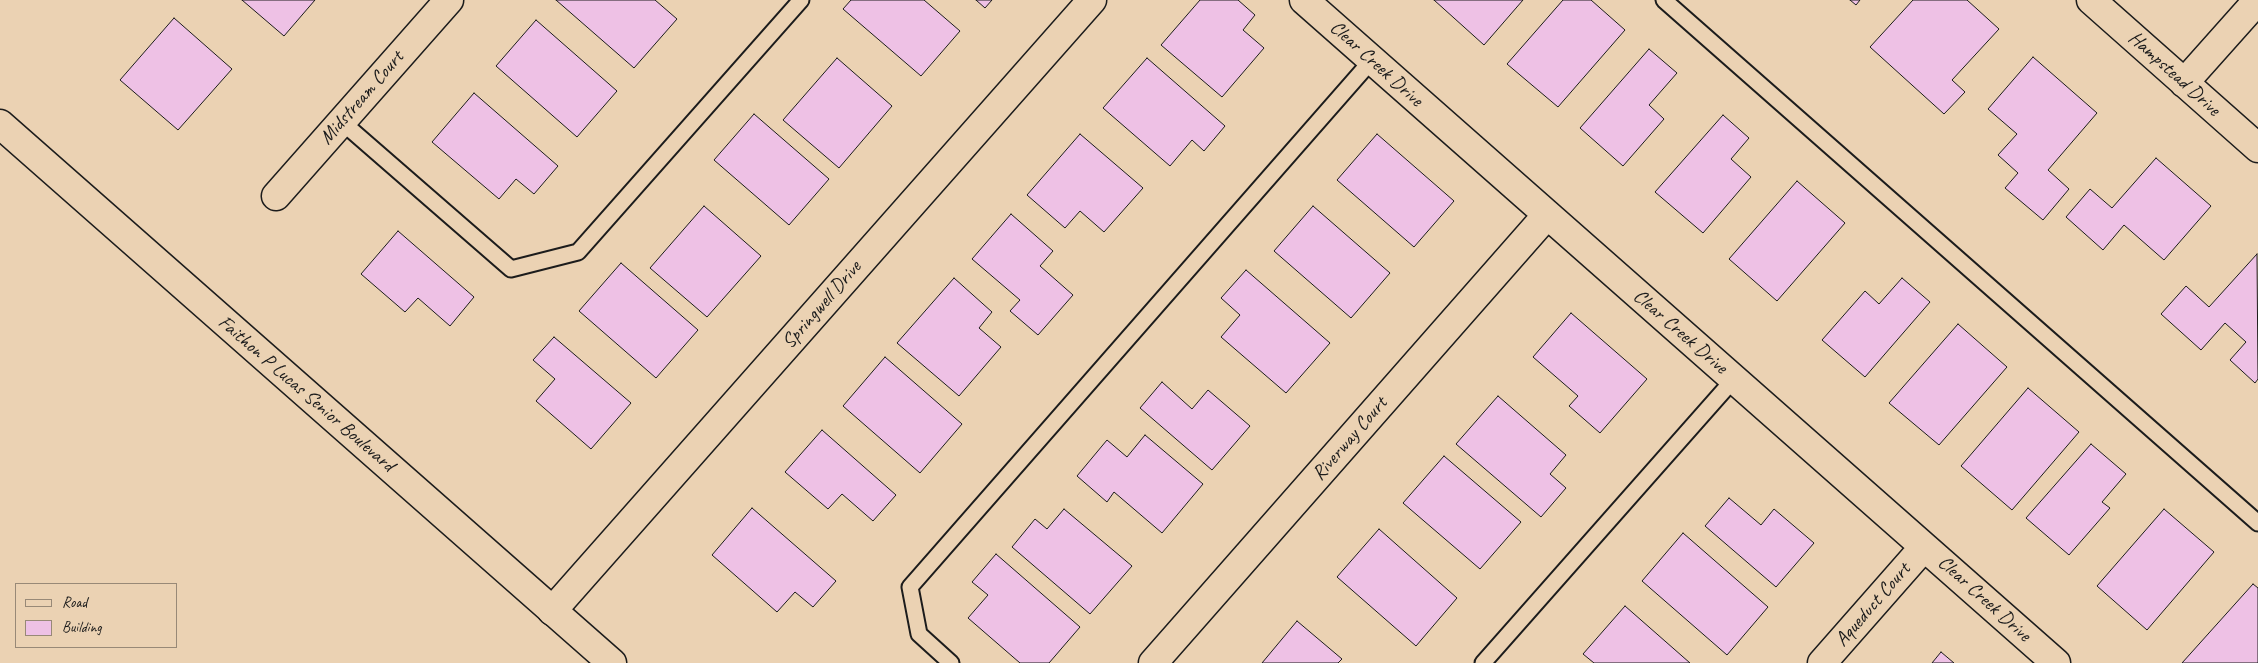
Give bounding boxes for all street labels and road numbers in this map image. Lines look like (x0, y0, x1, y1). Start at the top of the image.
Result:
street label: Clear Creek Drive (1324, 16, 1428, 112)
street label: Hampstead Drive (2123, 26, 2225, 122)
street label: Midstream Court (315, 46, 409, 150)
street label: Springwell Drive (777, 256, 867, 354)
street label: Clear Creek Drive (1628, 285, 1732, 379)
street label: Faithon P Lucas Senior Boulevard (213, 311, 399, 477)
street label: Riverway Court (1307, 392, 1393, 486)
street label: Clear Creek Drive (1932, 551, 2036, 647)
street label: Aqueduct Court (1830, 558, 1916, 652)

